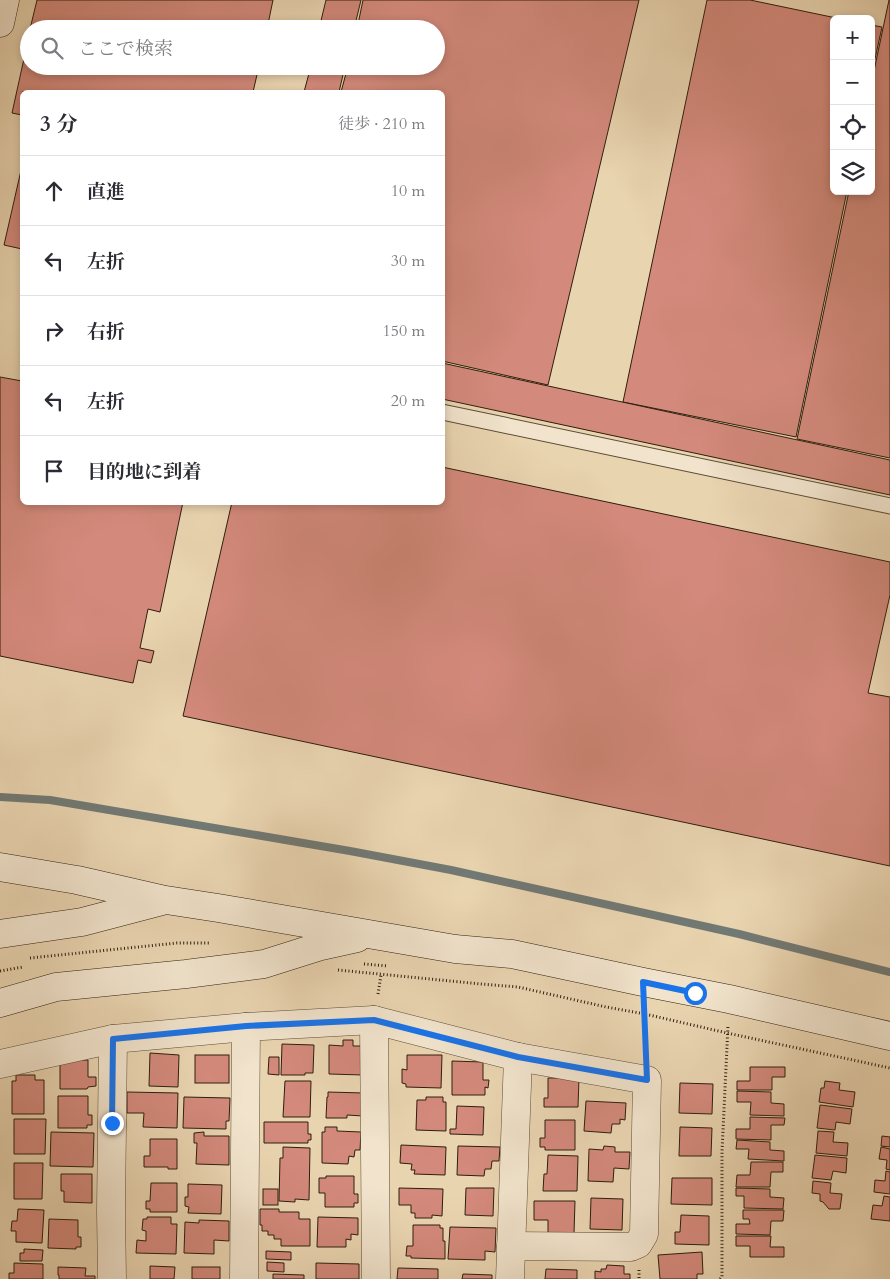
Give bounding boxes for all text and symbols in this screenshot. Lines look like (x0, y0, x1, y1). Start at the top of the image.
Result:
map controls (830, 15, 875, 195)
button: + (830, 15, 875, 60)
search box (20, 20, 445, 75)
icon: search (38, 34, 66, 62)
text: ここで検索 (78, 36, 173, 62)
button: − (830, 60, 875, 105)
button: locate (830, 105, 875, 150)
text: 3 分 (40, 110, 77, 139)
text: 徒歩 · 210 m (338, 113, 425, 135)
button: layers (830, 150, 875, 195)
icon: ahead (40, 177, 68, 205)
text: 直進 (87, 179, 125, 205)
text: 10 m (391, 180, 425, 202)
icon: left (40, 247, 68, 275)
text: 左折 (87, 249, 125, 275)
text: 30 m (391, 250, 425, 272)
icon: right (40, 317, 68, 345)
text: 右折 (87, 319, 125, 345)
text: 150 m (383, 320, 425, 342)
icon: left (40, 387, 68, 415)
text: 左折 (87, 389, 125, 415)
text: 20 m (391, 390, 425, 412)
icon: arrive (40, 457, 68, 485)
text: 目的地に到着 (87, 459, 201, 485)
route start (684, 982, 707, 1005)
route end (101, 1112, 124, 1135)

